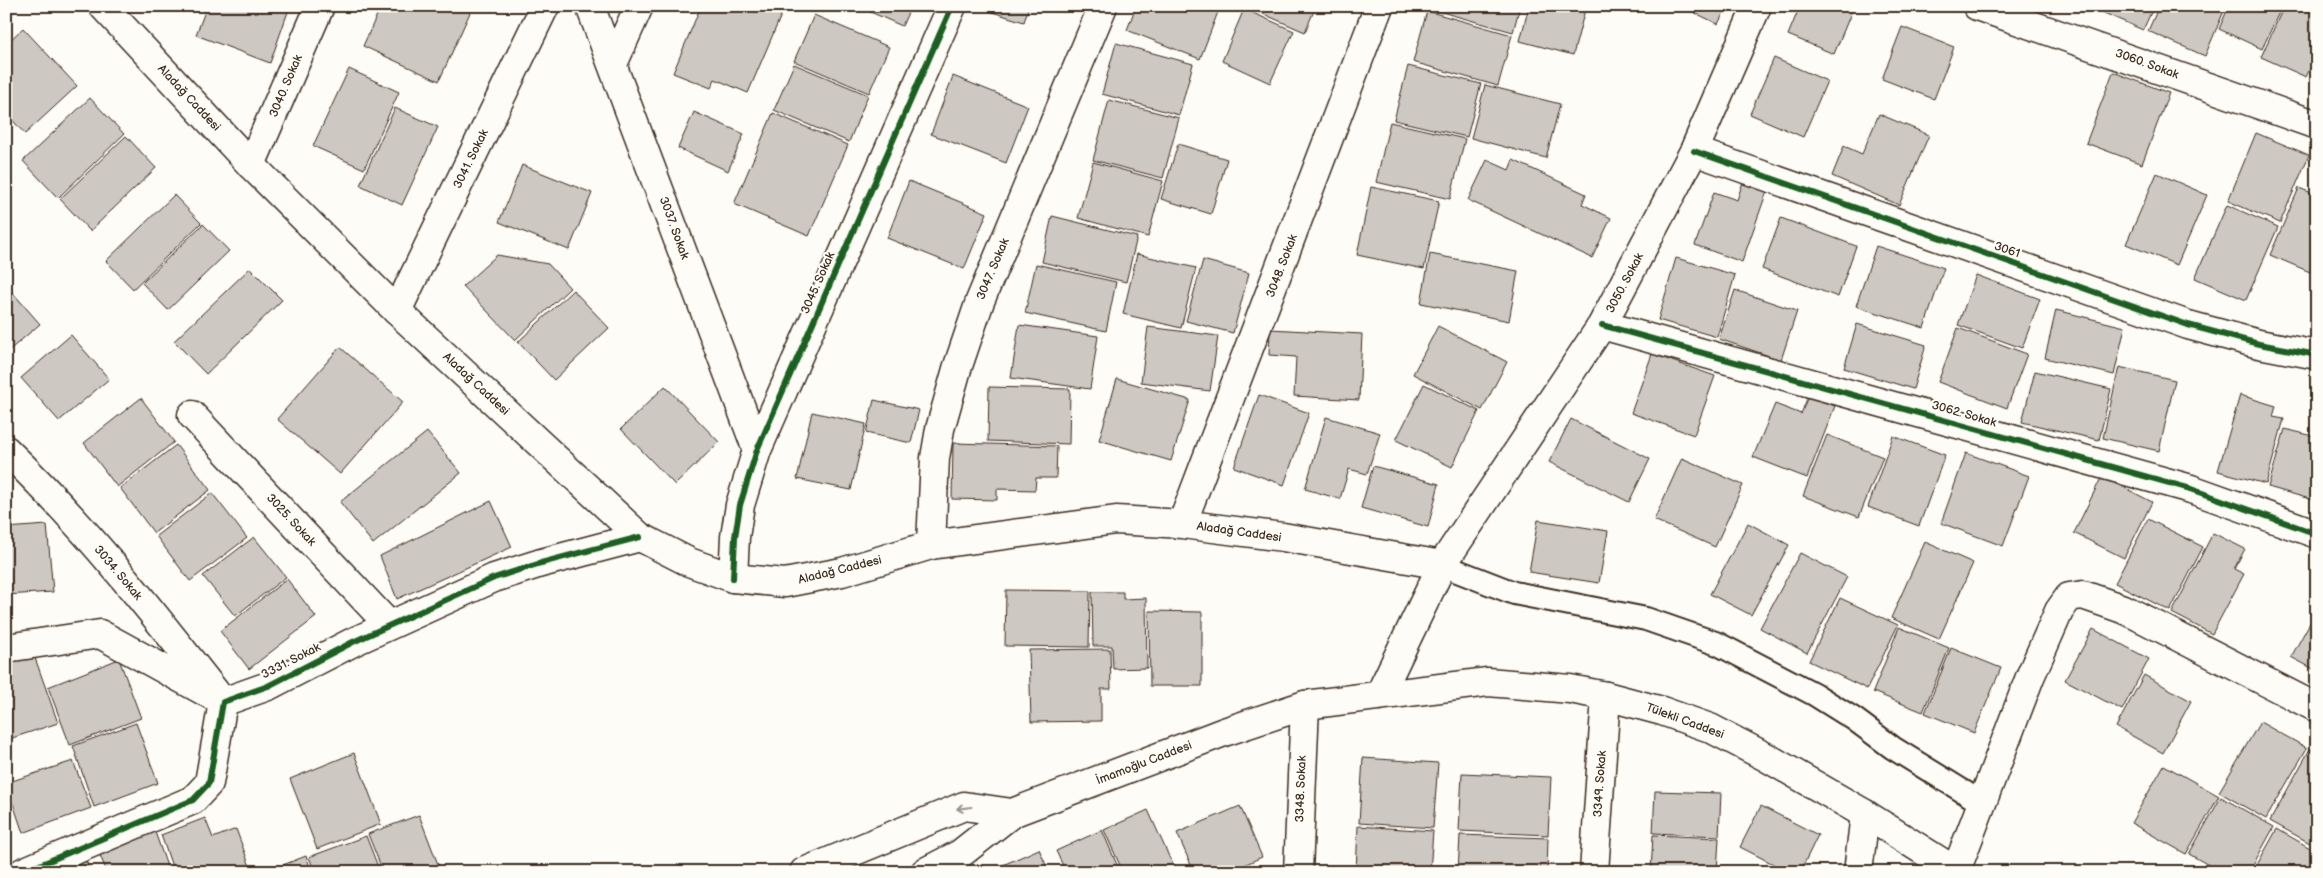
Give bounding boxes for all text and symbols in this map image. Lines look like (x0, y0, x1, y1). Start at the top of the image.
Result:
street label: 3060. Sokak (2113, 46, 2181, 82)
street label: 3040. Sokak (266, 52, 306, 120)
street label: Aladağ Caddesi (154, 62, 224, 135)
street label: 3041. Sokak (450, 127, 492, 191)
street label: 3037. Sokak (656, 195, 692, 261)
street label: 3048. Sokak (1263, 232, 1301, 300)
street label: 3047. Sokak (973, 236, 1013, 302)
street label: 3061 (1992, 239, 2022, 261)
street label: 3045. Sokak (798, 250, 838, 316)
street label: 3050. Sokak (1603, 250, 1647, 316)
street label: Aladağ Caddesi (440, 349, 513, 419)
street label: 3062. Sokak (1930, 398, 1998, 430)
street label: 3025. Sokak (263, 491, 319, 549)
street label: Aladağ Caddesi (1196, 519, 1283, 545)
street label: 3034. Sokak (91, 543, 145, 604)
street label: Aladağ Caddesi (797, 552, 883, 588)
street label: 3331. Sokak (259, 640, 323, 682)
street label: Tülekli Caddesi (1644, 700, 1726, 742)
street label: İmamoğlu Caddesi (1094, 737, 1194, 788)
street label: 3349. Sokak (1590, 750, 1610, 818)
street label: 3348. Sokak (1292, 755, 1310, 823)
one-way arrow (957, 803, 973, 813)

